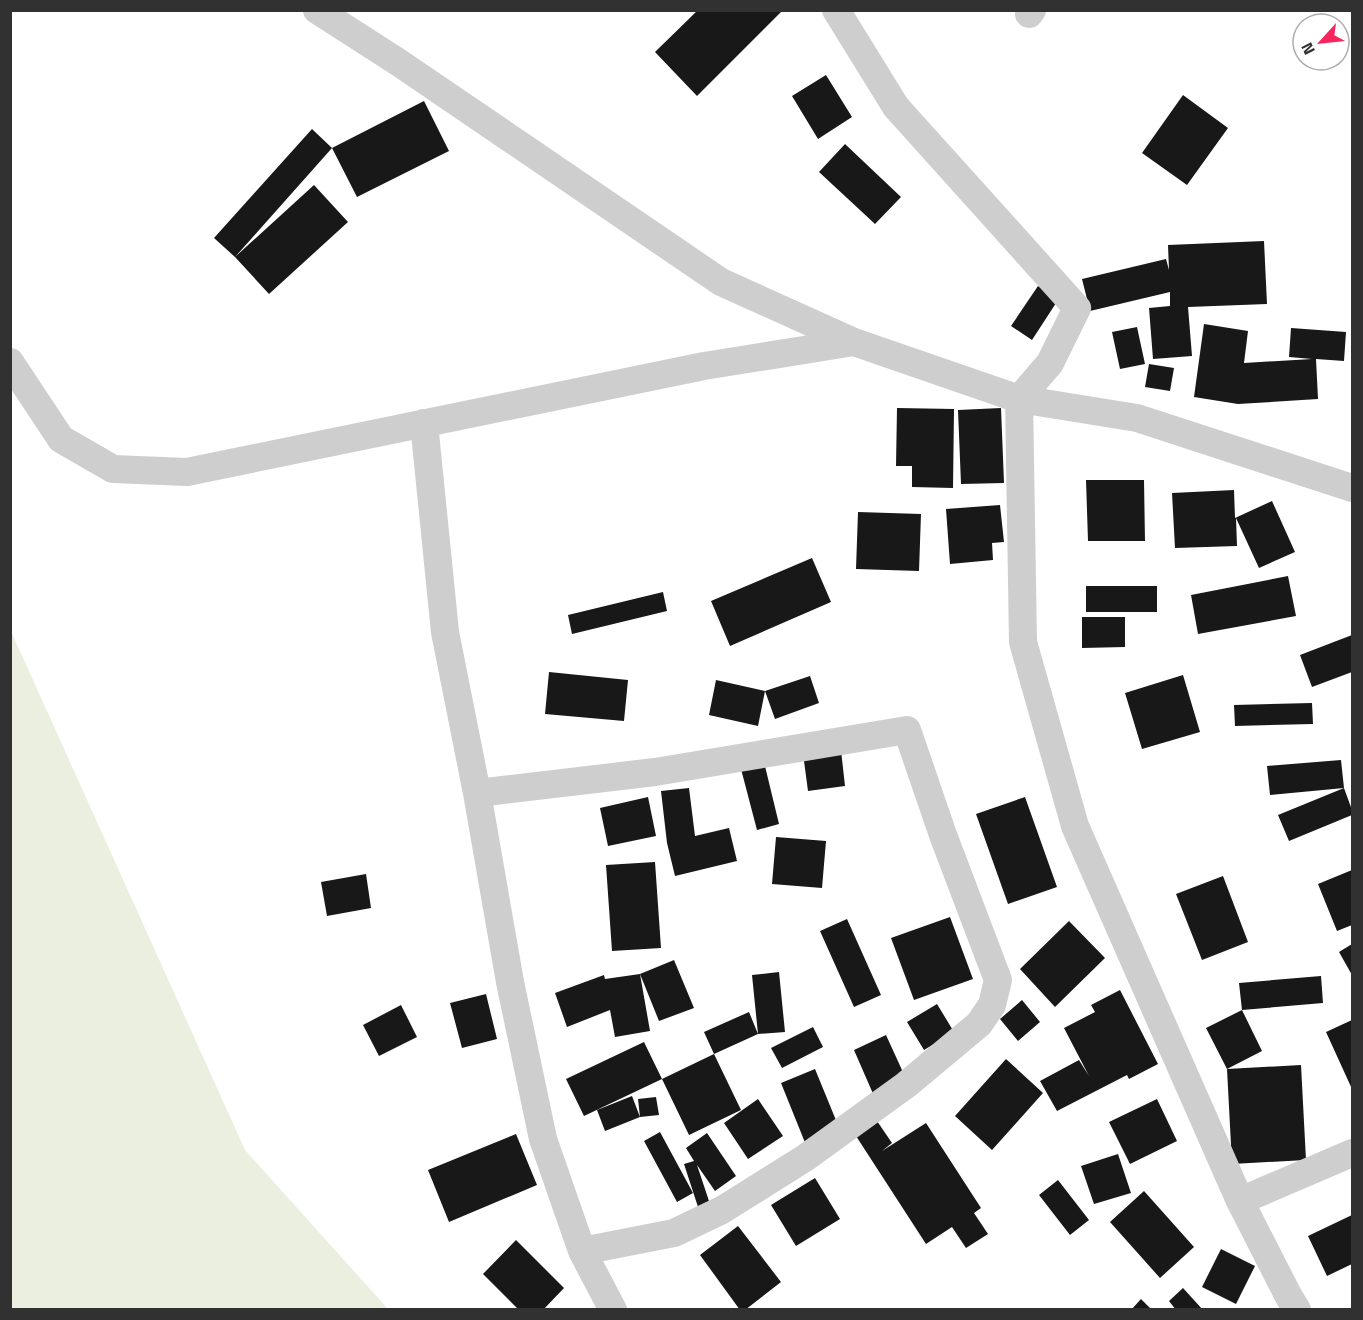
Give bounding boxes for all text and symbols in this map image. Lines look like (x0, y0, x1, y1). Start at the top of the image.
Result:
north arrow (1291, 12, 1351, 72)
text: N (1294, 38, 1321, 59)

